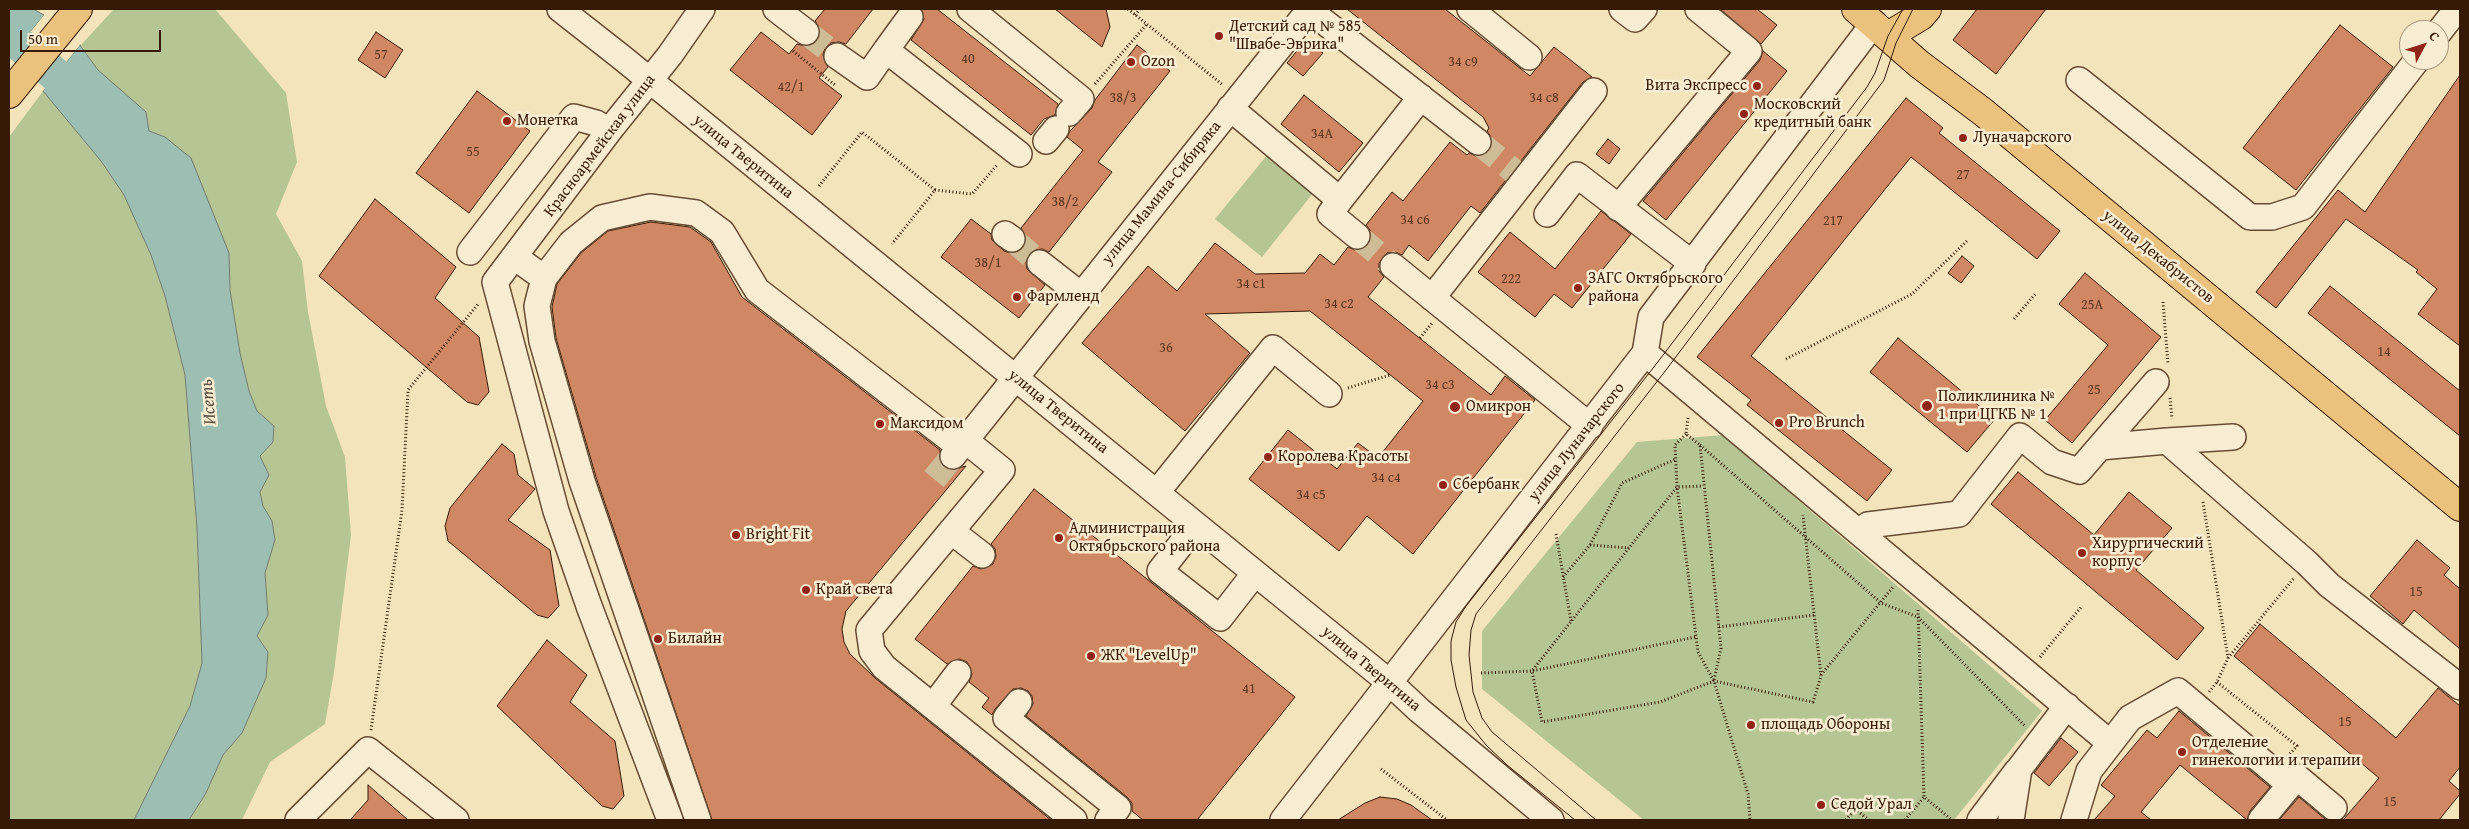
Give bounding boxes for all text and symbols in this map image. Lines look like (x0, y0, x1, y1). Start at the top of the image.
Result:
place label: Детский сад № 585 "Швабе-Эврика" (1229, 17, 1361, 55)
scale bar (22, 20, 164, 52)
north arrow (2399, 20, 2449, 70)
text: С (2425, 27, 2445, 45)
text: 50 m (28, 28, 58, 49)
marker: Детский сад № 585 "Швабе-Эврика" (1213, 30, 1225, 42)
house number: 57 (374, 47, 388, 63)
house number: 40 (961, 51, 975, 67)
place label: Ozon (1141, 52, 1175, 72)
house number: 34 с9 (1448, 54, 1478, 70)
marker: Ozon (1125, 56, 1137, 68)
street label: Красноармейская улица (540, 71, 660, 221)
place label: Вита Экспресс (1646, 76, 1747, 96)
house number: 42/1 (778, 79, 804, 95)
marker: Вита Экспресс (1751, 80, 1763, 92)
house number: 38/3 (1110, 90, 1136, 106)
house number: 34 с8 (1529, 90, 1559, 106)
place label: Московский кредитный банк (1754, 95, 1871, 133)
marker: Московский кредитный банк (1738, 108, 1750, 120)
place label: Монетка (517, 111, 578, 131)
street label: улица Тверитина (689, 111, 797, 203)
marker: Монетка (501, 115, 513, 127)
street label: улица Мамина-Сибиряка (1098, 117, 1226, 269)
house number: 34А (1311, 126, 1333, 142)
place label: Луначарского (1973, 128, 2072, 148)
marker: Луначарского (1957, 132, 1969, 144)
house number: 55 (466, 144, 480, 160)
house number: 27 (1956, 167, 1970, 183)
house number: 38/2 (1052, 194, 1078, 210)
street label: улица Декабристов (2099, 206, 2217, 308)
house number: 34 с6 (1400, 212, 1430, 228)
house number: 217 (1823, 213, 1843, 229)
house number: 38/1 (975, 255, 1001, 271)
place label: ЗАГС Октябрьского района (1588, 269, 1723, 307)
house number: 222 (1501, 271, 1521, 287)
house number: 34 с1 (1236, 276, 1266, 292)
marker: ЗАГС Октябрьского района (1572, 282, 1584, 294)
place label: Фармленд (1027, 287, 1099, 307)
marker: Фармленд (1011, 291, 1023, 303)
house number: 34 с2 (1324, 296, 1354, 312)
house number: 25А (2081, 297, 2103, 313)
house number: 36 (1159, 340, 1173, 356)
house number: 14 (2377, 344, 2391, 360)
street label: улица Тверитина (1004, 366, 1112, 458)
house number: 34 с3 (1425, 377, 1455, 393)
water label: Исеть (196, 378, 222, 426)
street label: улица Луначарского (1525, 379, 1629, 505)
house number: 25 (2087, 382, 2101, 398)
place label: Поликлиника № 1 при ЦГКБ № 1 (1938, 387, 2055, 425)
place label: Омикрон (1466, 397, 1531, 417)
marker: Поликлиника № 1 при ЦГКБ № 1 (1920, 399, 1934, 413)
marker: Омикрон (1448, 400, 1462, 414)
place label: Pro Brunch (1789, 413, 1865, 433)
place label: Максидом (890, 414, 963, 434)
marker: Pro Brunch (1773, 417, 1785, 429)
marker: Максидом (874, 418, 886, 430)
place label: Королева Красоты (1278, 447, 1408, 467)
marker: Королева Красоты (1262, 451, 1274, 463)
house number: 34 с4 (1371, 470, 1401, 486)
place label: Сбербанк (1453, 475, 1520, 495)
marker: Сбербанк (1437, 479, 1449, 491)
house number: 34 с5 (1296, 487, 1326, 503)
place label: Администрация Октябрьского района (1069, 519, 1220, 557)
place label: Bright Fit (746, 525, 810, 545)
marker: Bright Fit (730, 529, 742, 541)
marker: Администрация Октябрьского района (1053, 532, 1065, 544)
place label: Хирургический корпус (2092, 534, 2204, 572)
marker: Хирургический корпус (2076, 547, 2088, 559)
place label: Край света (816, 580, 893, 600)
marker: Край света (800, 584, 812, 596)
house number: 15 (2409, 584, 2423, 600)
street label: улица Тверитина (1318, 622, 1424, 716)
place label: Билайн (668, 629, 722, 649)
marker: Билайн (652, 633, 664, 645)
place label: ЖК "LevelUp" (1101, 646, 1197, 666)
marker: ЖК "LevelUp" (1085, 650, 1097, 662)
house number: 41 (1242, 681, 1256, 697)
house number: 15 (2338, 714, 2352, 730)
place label: площадь Обороны (1761, 715, 1890, 735)
marker: площадь Обороны (1745, 719, 1757, 731)
place label: Отделение гинекологии и терапии (2192, 733, 2360, 771)
marker: Отделение гинекологии и терапии (2176, 746, 2188, 758)
house number: 15 (2383, 794, 2397, 810)
place label: Седой Урал (1831, 795, 1912, 815)
marker: Седой Урал (1815, 799, 1827, 811)

